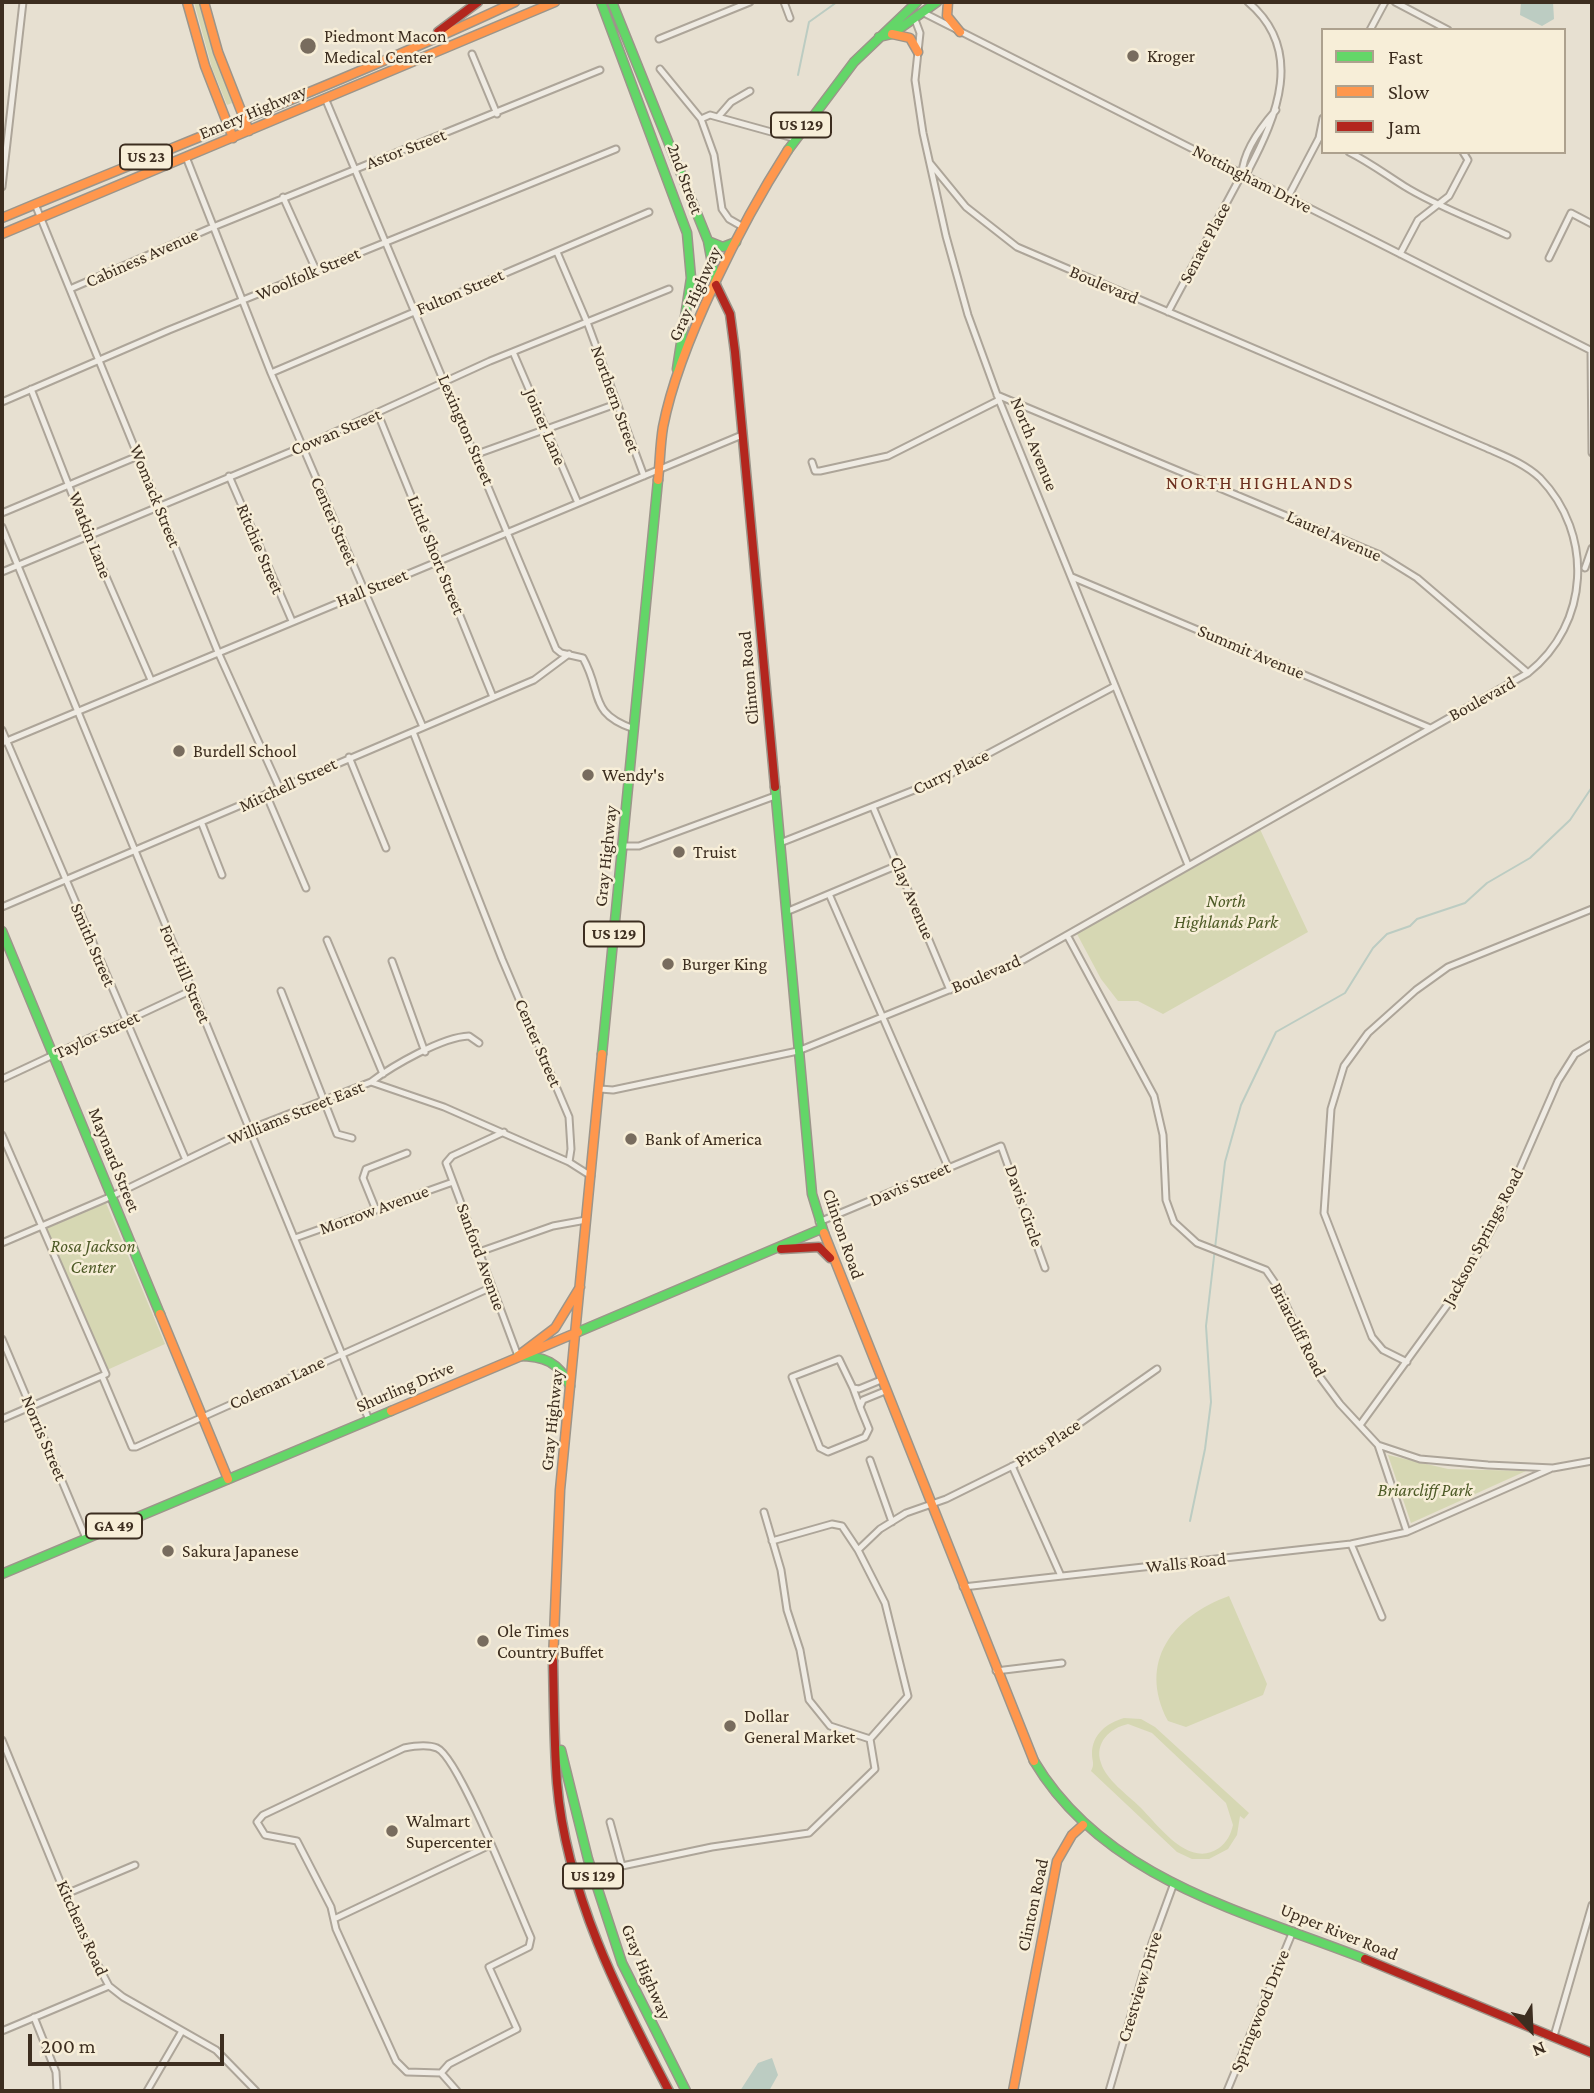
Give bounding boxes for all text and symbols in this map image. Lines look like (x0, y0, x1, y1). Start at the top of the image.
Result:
place label: Piedmont Macon Medical Center (324, 25, 447, 68)
legend (1321, 28, 1566, 154)
marker: Piedmont Macon Medical Center (298, 36, 318, 56)
place label: Kroger (1147, 45, 1195, 67)
text: Fast (1388, 45, 1423, 69)
marker: Kroger (1125, 48, 1141, 64)
street label: Emery Highway (196, 80, 310, 144)
text: Slow (1388, 80, 1429, 104)
road number: US 129 (771, 113, 831, 138)
text: Jam (1388, 115, 1421, 139)
street label: Astor Street (363, 124, 449, 174)
street label: Nottingham Drive (1189, 140, 1315, 218)
street label: 2nd Street (662, 141, 708, 217)
road number: US 23 (120, 144, 172, 169)
street label: Senate Place (1175, 199, 1235, 287)
street label: Cabiness Avenue (82, 224, 202, 292)
street label: Woolfolk Street (253, 242, 363, 306)
street label: Gray Highway (664, 243, 726, 345)
street label: Boulevard (1066, 261, 1142, 309)
street label: Fulton Street (413, 264, 507, 320)
street label: Northern Street (586, 343, 644, 455)
street label: Lexington Street (433, 371, 499, 489)
street label: Joiner Lane (519, 385, 571, 469)
street label: North Avenue (1005, 394, 1063, 494)
street label: Cowan Street (288, 403, 384, 461)
street label: Womack Street (125, 441, 185, 551)
district label: NORTH HIGHLANDS (1168, 472, 1352, 494)
street label: Center Street (306, 474, 362, 568)
street label: Watkin Lane (64, 489, 116, 581)
street label: Little Short Street (402, 492, 470, 618)
street label: Ritchie Street (231, 501, 289, 597)
street label: Laurel Avenue (1283, 505, 1385, 567)
street label: Hall Street (333, 564, 411, 612)
street label: Summit Avenue (1194, 620, 1308, 684)
street label: Clinton Road (734, 630, 764, 726)
street label: Boulevard (1445, 672, 1519, 726)
place label: Burdell School (193, 740, 297, 762)
marker: Burdell School (171, 743, 187, 759)
street label: Curry Place (909, 744, 993, 800)
street label: Mitchell Street (236, 753, 340, 817)
place label: Wendy's (602, 764, 664, 786)
marker: Wendy's (580, 767, 596, 783)
street label: Gray Highway (590, 804, 622, 908)
place label: Truist (693, 841, 736, 863)
marker: Truist (671, 844, 687, 860)
street label: Clay Avenue (885, 853, 939, 943)
park label: North Highlands Park (1174, 890, 1278, 932)
street label: Smith Street (66, 900, 120, 990)
street label: Fort Hill Street (155, 922, 215, 1026)
road number: US 129 (584, 922, 644, 946)
street label: Boulevard (948, 950, 1024, 998)
place label: Burger King (682, 953, 767, 975)
marker: Burger King (660, 956, 676, 972)
street label: Center Street (510, 996, 566, 1090)
street label: Taylor Street (51, 1006, 143, 1064)
street label: Williams Street East (225, 1076, 367, 1150)
street label: Maynard Street (83, 1105, 145, 1215)
place label: Bank of America (645, 1128, 762, 1150)
marker: Bank of America (623, 1131, 639, 1147)
street label: Davis Street (866, 1157, 954, 1211)
street label: Davis Circle (1000, 1162, 1048, 1250)
street label: Jackson Springs Road (1438, 1164, 1528, 1310)
street label: Morrow Avenue (316, 1180, 432, 1240)
street label: Clinton Road (817, 1186, 869, 1282)
street label: Sanford Avenue (452, 1200, 510, 1314)
park label: Rosa Jackson Center (50, 1235, 136, 1278)
street label: Briarcliff Road (1265, 1279, 1331, 1381)
street label: Coleman Lane (226, 1351, 328, 1415)
street label: Shurling Drive (353, 1357, 457, 1417)
street label: Gray Highway (536, 1368, 568, 1472)
street label: Norris Street (16, 1392, 72, 1484)
street label: Pitts Place (1011, 1414, 1085, 1472)
park label: Briarcliff Park (1378, 1479, 1472, 1501)
road number: GA 49 (86, 1514, 142, 1538)
place label: Sakura Japanese (182, 1540, 299, 1562)
marker: Sakura Japanese (160, 1543, 176, 1559)
street label: Walls Road (1145, 1548, 1227, 1578)
place label: Ole Times Country Buffet (497, 1620, 604, 1662)
marker: Ole Times Country Buffet (475, 1633, 491, 1649)
place label: Dollar General Market (744, 1705, 855, 1748)
marker: Dollar General Market (722, 1718, 738, 1734)
place label: Walmart Supercenter (406, 1810, 492, 1853)
marker: Walmart Supercenter (384, 1823, 400, 1839)
street label: Clinton Road (1013, 1857, 1053, 1953)
road number: US 129 (563, 1864, 623, 1888)
street label: Kitchens Road (51, 1877, 113, 1979)
street label: Upper River Road (1277, 1899, 1401, 1965)
street label: Gray Highway (616, 1921, 676, 2023)
street label: Crestview Drive (1113, 1929, 1167, 2045)
street label: Springwood Drive (1226, 1947, 1294, 2075)
north arrow (1496, 1995, 1566, 2065)
scale bar (32, 2020, 228, 2064)
text: 200 m (41, 2034, 96, 2058)
text: N (1529, 2038, 1549, 2062)

